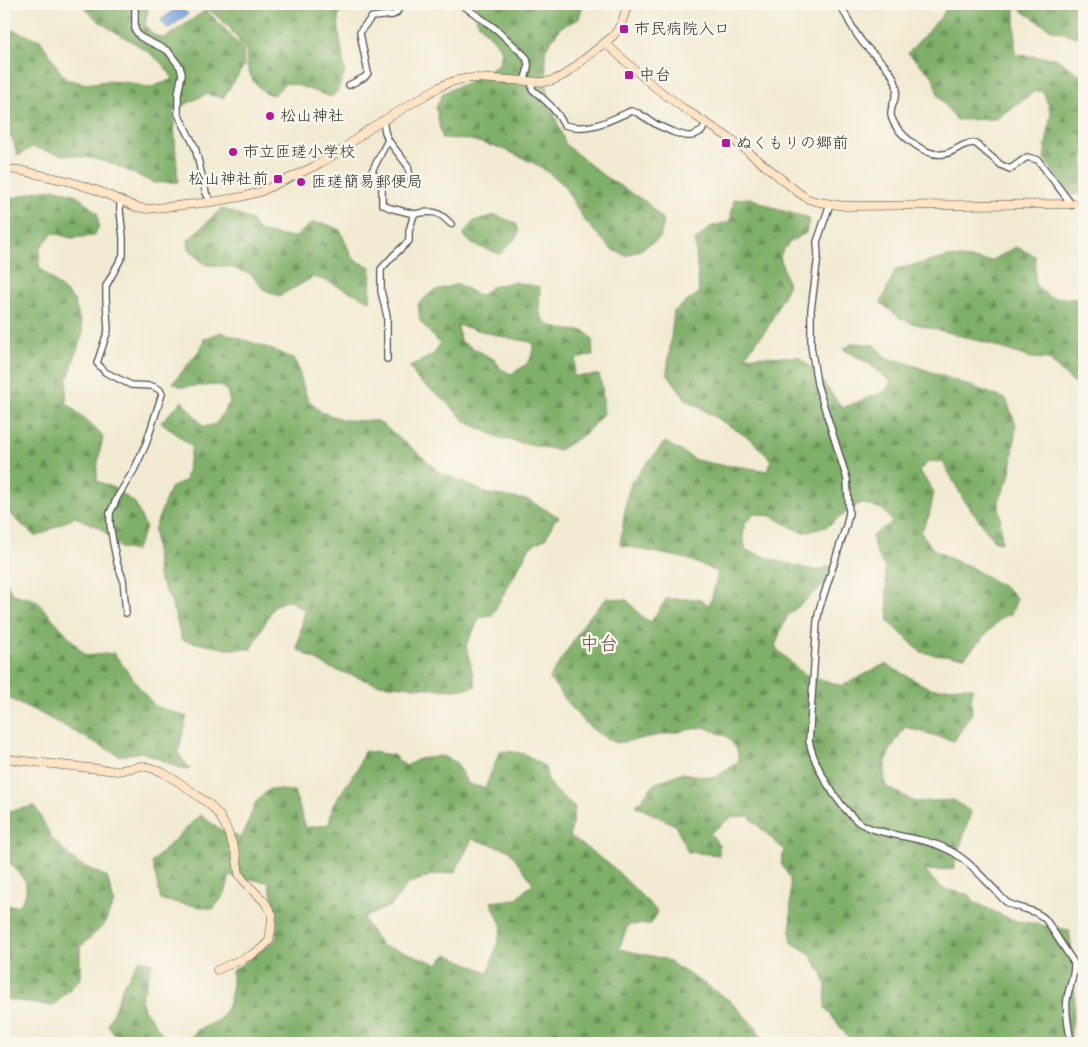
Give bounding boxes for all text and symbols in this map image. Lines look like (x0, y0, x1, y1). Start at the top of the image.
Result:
place label: 市民病院入ロ (634, 20, 730, 39)
marker: 市民病院入ロ (618, 23, 630, 35)
place label: 中台 (639, 66, 671, 85)
marker: 中台 (623, 69, 635, 81)
place label: 松山神社 (280, 107, 344, 126)
marker: 松山神社 (264, 110, 276, 122)
place label: ぬくもりの郷前 (736, 134, 848, 153)
marker: ぬくもりの郷前 (720, 137, 732, 149)
place label: 市立匝瑳小学校 (243, 143, 355, 162)
marker: 市立匝瑳小学校 (227, 146, 239, 158)
place label: 松山神社前 (188, 170, 268, 189)
marker: 松山神社前 (272, 173, 284, 185)
place label: 匝瑳簡易郵便局 (311, 173, 423, 192)
marker: 匝瑳簡易郵便局 (295, 176, 307, 188)
district label: 中台 (580, 633, 618, 656)

